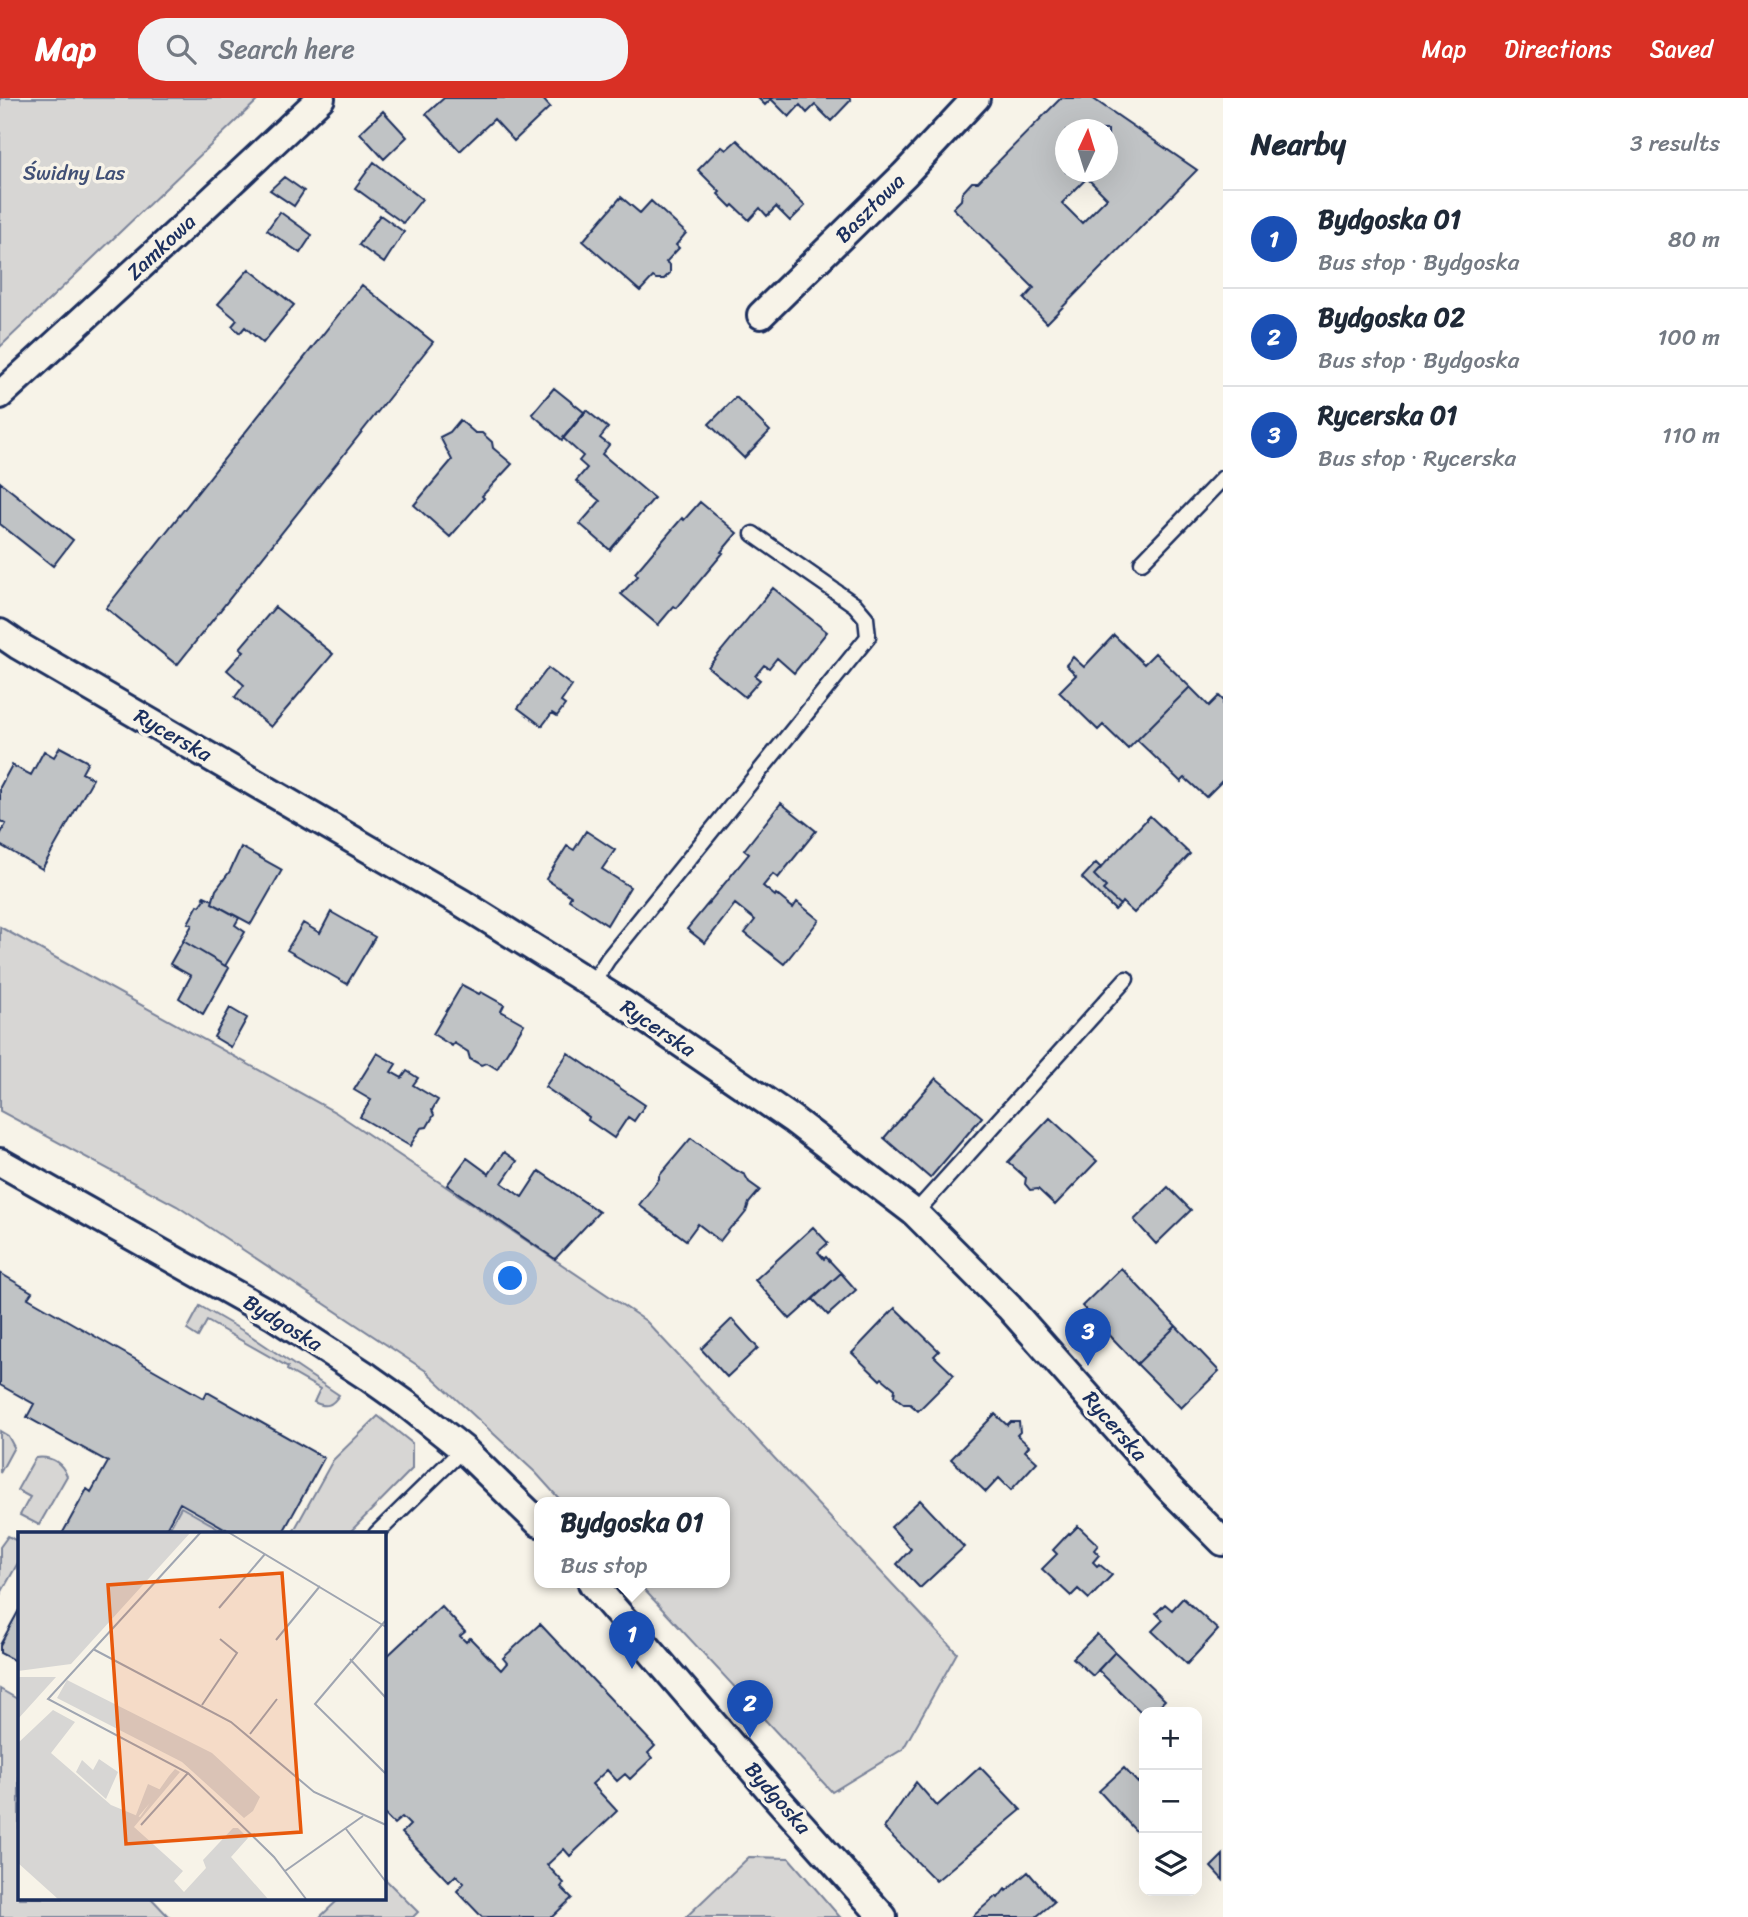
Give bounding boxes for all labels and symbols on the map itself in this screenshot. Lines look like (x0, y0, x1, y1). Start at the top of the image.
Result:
north arrow (1055, 119, 1118, 182)
park label: Świdny Las (23, 154, 125, 192)
street label: Basztowa (826, 163, 915, 252)
street label: Zamkowa (117, 204, 205, 290)
street label: Rycerska (127, 697, 220, 773)
street label: Rycerska (612, 989, 704, 1068)
your location (493, 1261, 527, 1295)
street label: Bydgoska (236, 1284, 331, 1363)
pin: 3 (1065, 1308, 1111, 1366)
street label: Rycerska (1073, 1382, 1157, 1471)
inset map (18, 1532, 385, 1899)
pin: 1 (609, 1611, 655, 1669)
pin: 2 (727, 1680, 773, 1738)
street label: Bydgoska (735, 1752, 821, 1844)

